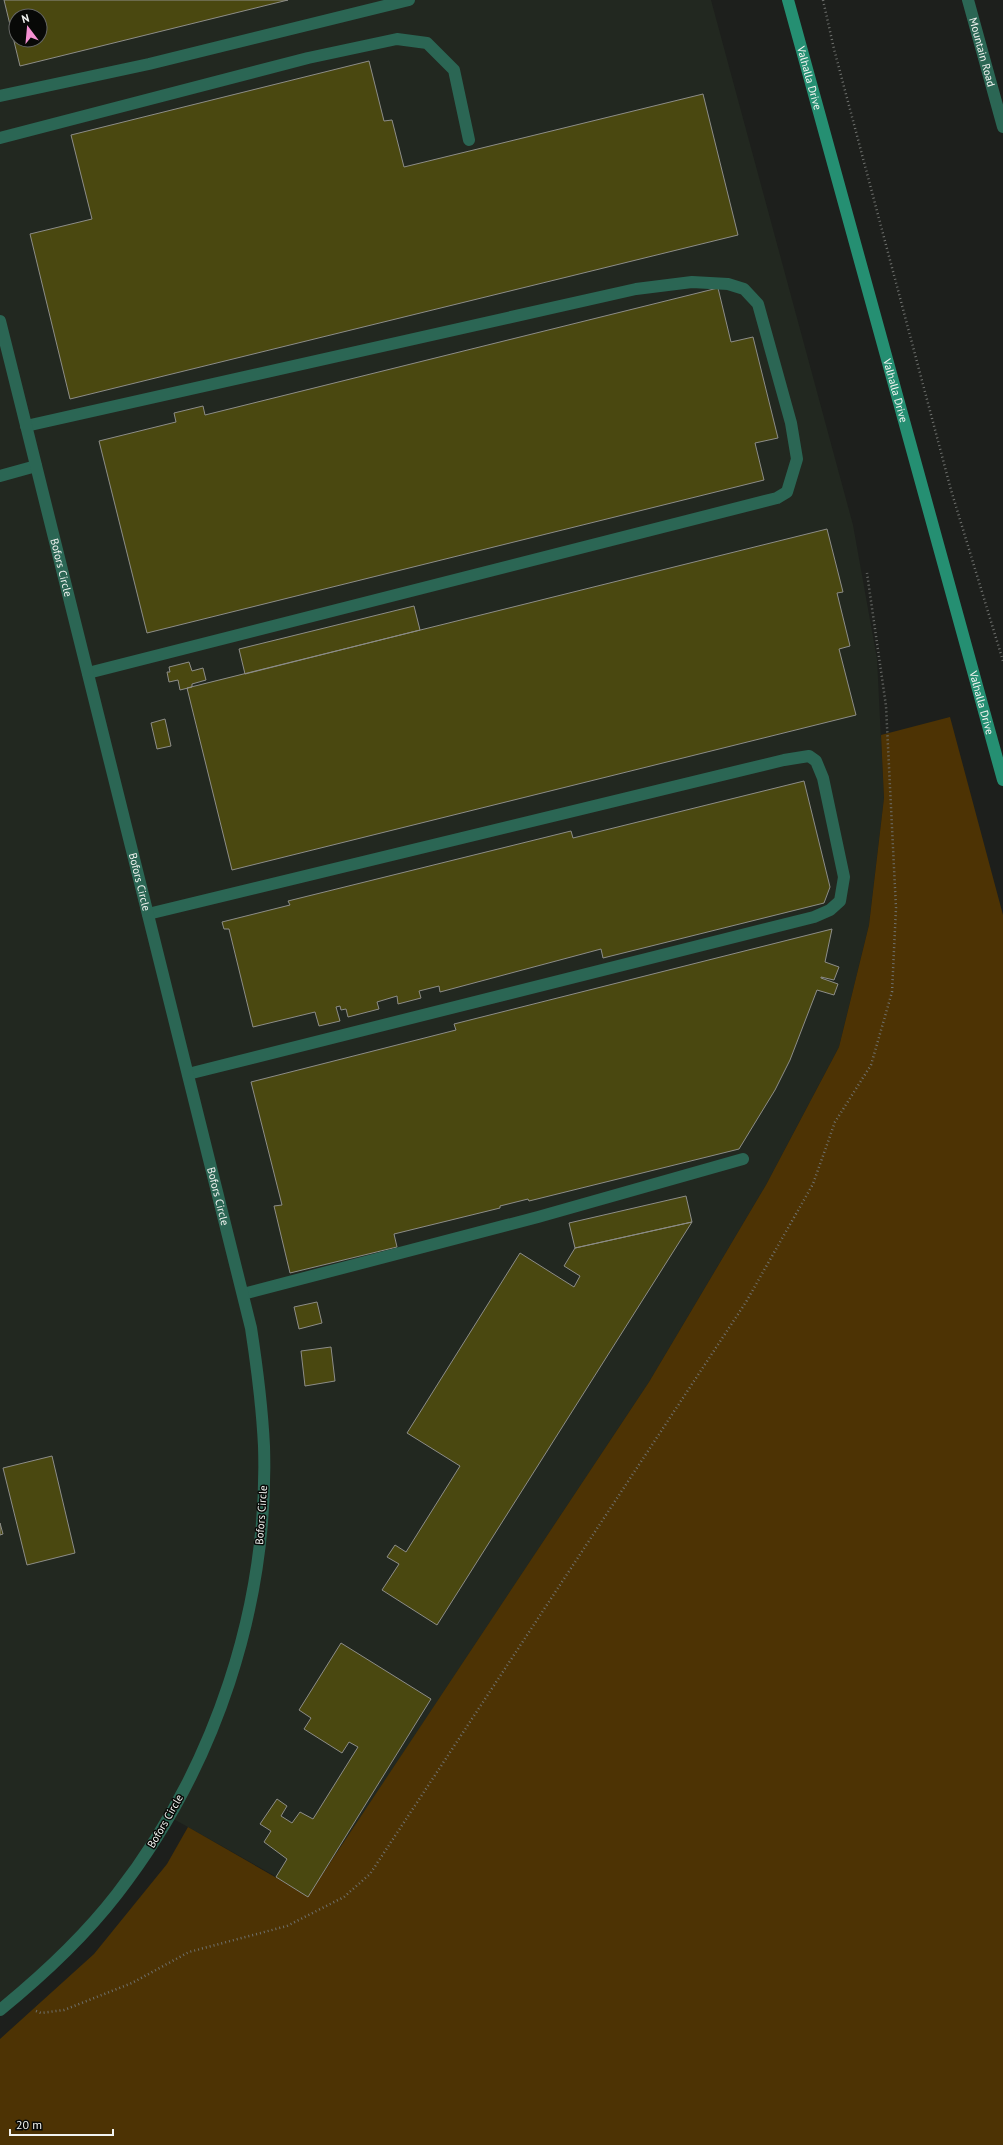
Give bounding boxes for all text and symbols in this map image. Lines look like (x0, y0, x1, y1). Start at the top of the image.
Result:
north arrow (8, 8, 48, 48)
text: N (20, 11, 31, 26)
street label: Mountain Road (966, 16, 999, 88)
street label: Valhalla Drive (794, 44, 825, 112)
street label: Valhalla Drive (880, 356, 911, 424)
street label: Bofors Circle (47, 537, 76, 598)
street label: Valhalla Drive (966, 668, 997, 737)
street label: Bofors Circle (126, 851, 154, 913)
street label: Bofors Circle (204, 1166, 232, 1227)
street label: Bofors Circle (252, 1484, 270, 1545)
street label: Bofors Circle (144, 1791, 186, 1850)
scale bar (10, 2111, 113, 2137)
text: 20 m (16, 2117, 42, 2132)

